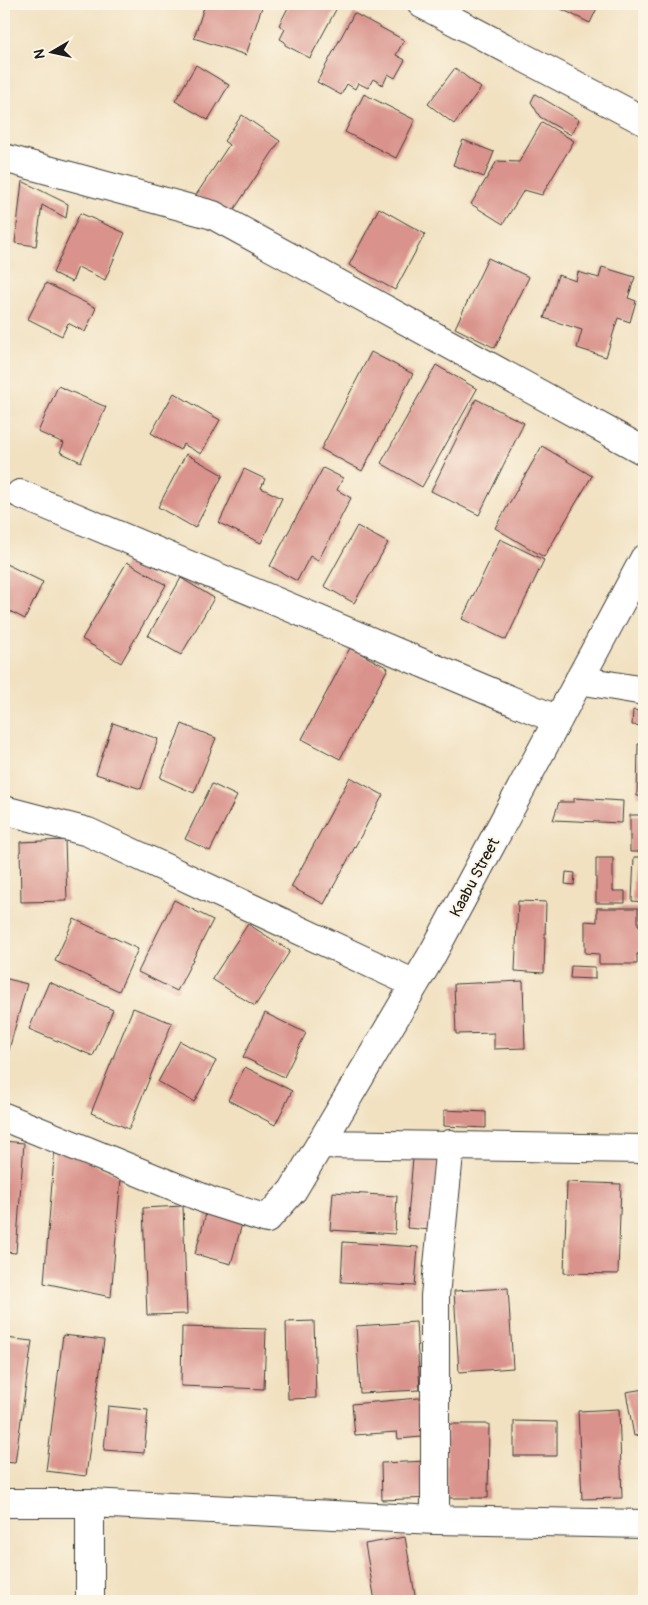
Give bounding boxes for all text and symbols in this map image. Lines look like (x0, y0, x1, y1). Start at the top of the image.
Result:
north arrow (28, 28, 78, 78)
text: N (31, 48, 49, 60)
street label: Kaabu Street (446, 834, 504, 921)

